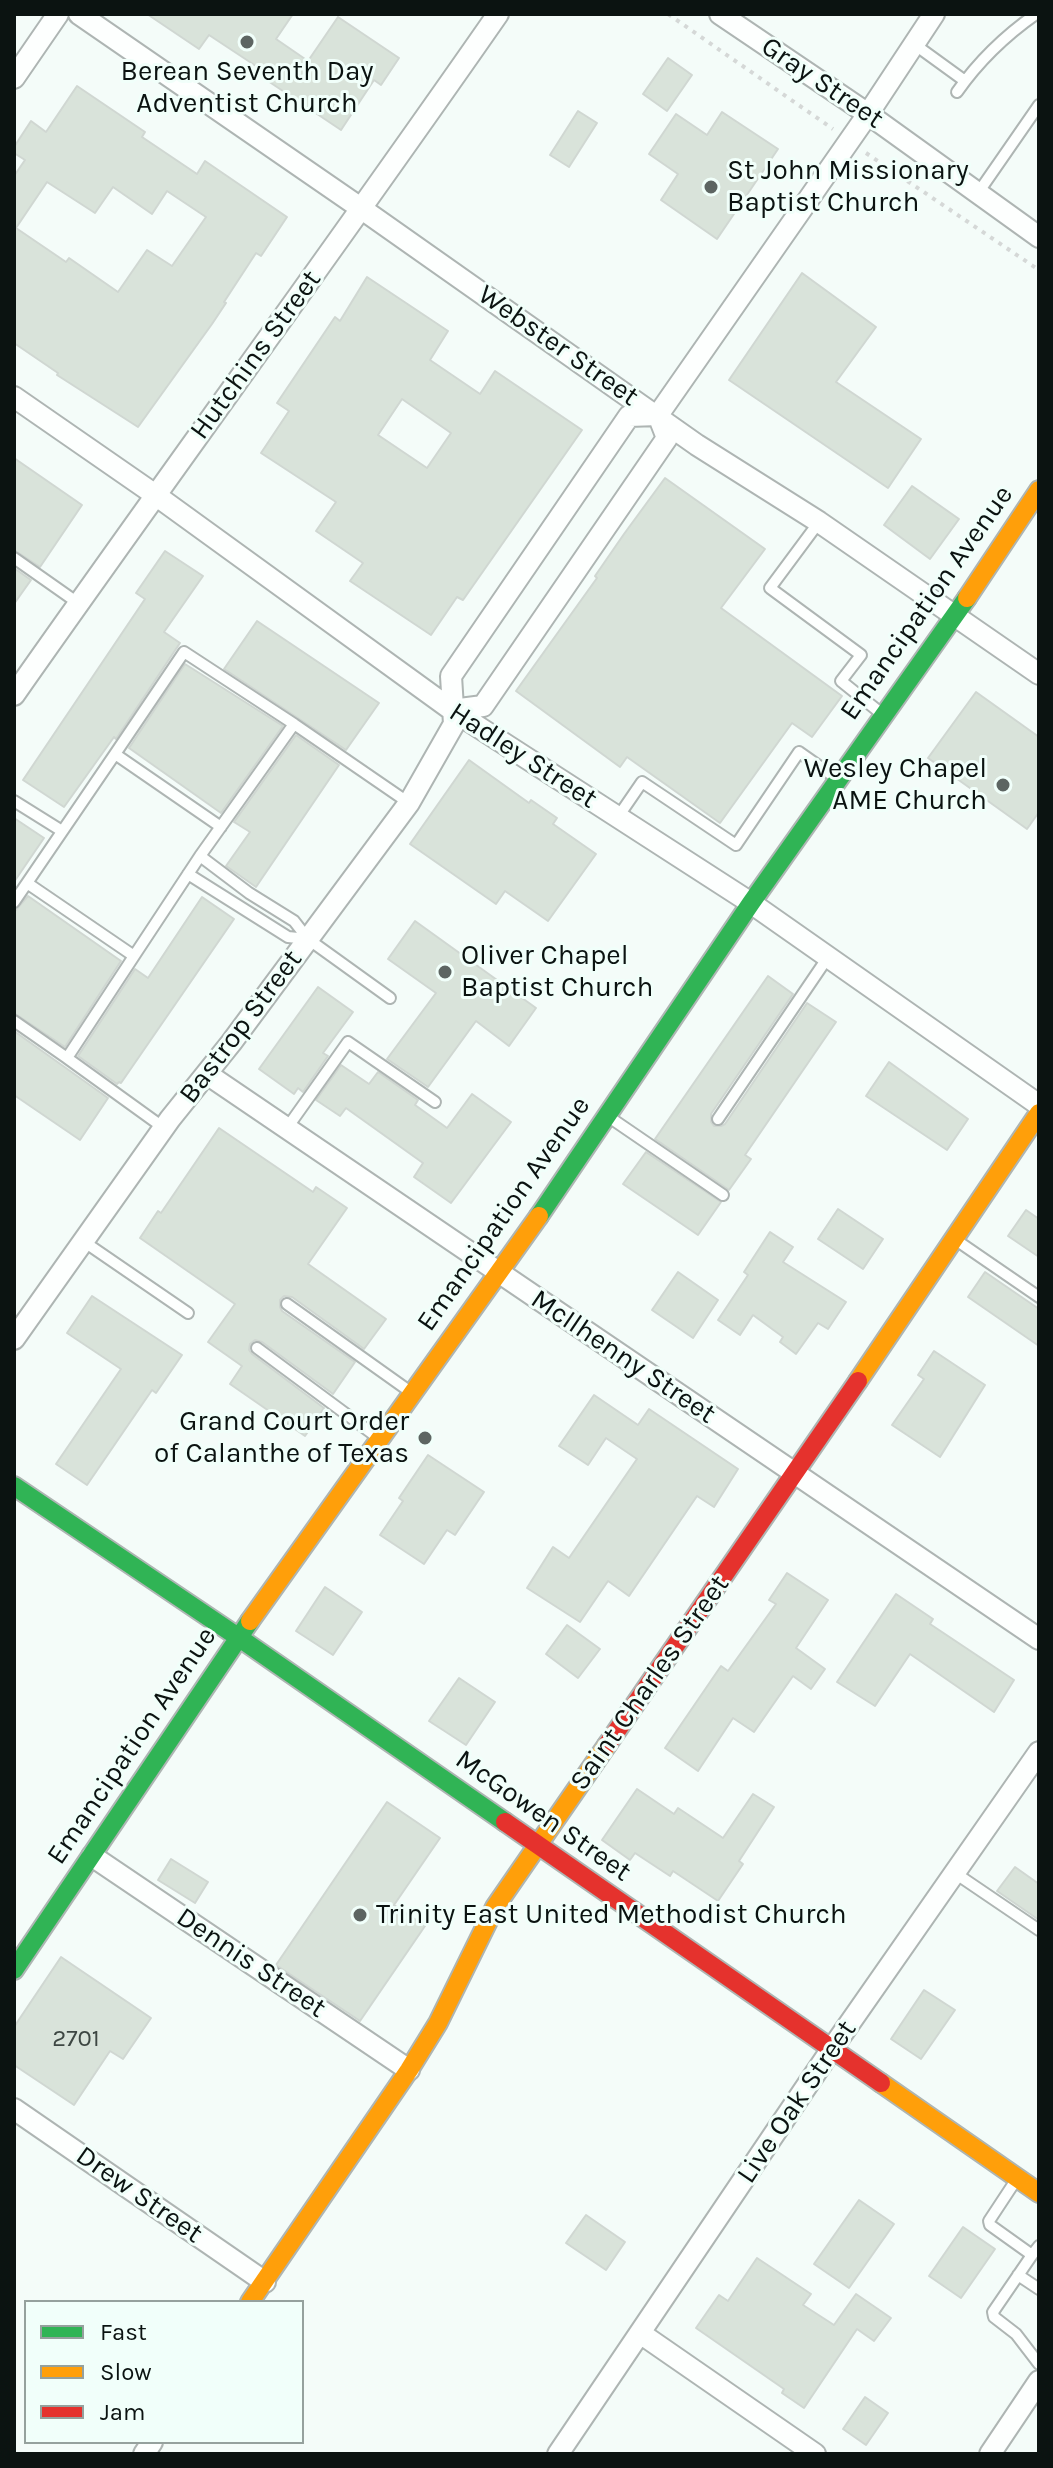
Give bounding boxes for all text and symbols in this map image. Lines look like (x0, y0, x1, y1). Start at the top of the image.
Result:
street label: Gray Street (755, 30, 889, 136)
marker: Berean Seventh Day Adventist Church (238, 33, 256, 51)
place label: Berean Seventh Day Adventist Church (121, 55, 373, 121)
place label: St John Missionary Baptist Church (727, 154, 969, 220)
marker: St John Missionary Baptist Church (702, 178, 720, 196)
street label: Hutchins Street (183, 264, 329, 446)
street label: Webster Street (471, 278, 645, 414)
street label: Emancipation Avenue (833, 479, 1021, 727)
street label: Hadley Street (443, 696, 603, 816)
place label: Wesley Chapel AME Church (804, 752, 987, 818)
marker: Wesley Chapel AME Church (994, 776, 1012, 794)
place label: Oliver Chapel Baptist Church (461, 939, 653, 1005)
street label: Bastrop Street (172, 944, 310, 1110)
marker: Oliver Chapel Baptist Church (436, 963, 454, 981)
street label: Emancipation Avenue (410, 1090, 598, 1338)
street label: McIlhenny Street (524, 1283, 722, 1431)
place label: Grand Court Order of Calanthe of Texas (154, 1405, 409, 1471)
marker: Grand Court Order of Calanthe of Texas (416, 1429, 434, 1447)
street label: Saint Charles Street (563, 1569, 737, 1797)
street label: Emancipation Avenue (40, 1621, 224, 1871)
street label: McGowen Street (449, 1743, 637, 1889)
place label: Trinity East United Methodist Church (376, 1898, 847, 1932)
street label: Dennis Street (170, 1901, 332, 2025)
marker: Trinity East United Methodist Church (351, 1906, 369, 1924)
street label: Live Oak Street (730, 2014, 864, 2190)
house number: 2701 (52, 2025, 100, 2053)
street label: Drew Street (69, 2139, 209, 2251)
legend (24, 2300, 304, 2444)
text: Fast (100, 2318, 147, 2346)
text: Slow (100, 2358, 152, 2386)
text: Jam (100, 2398, 145, 2426)

